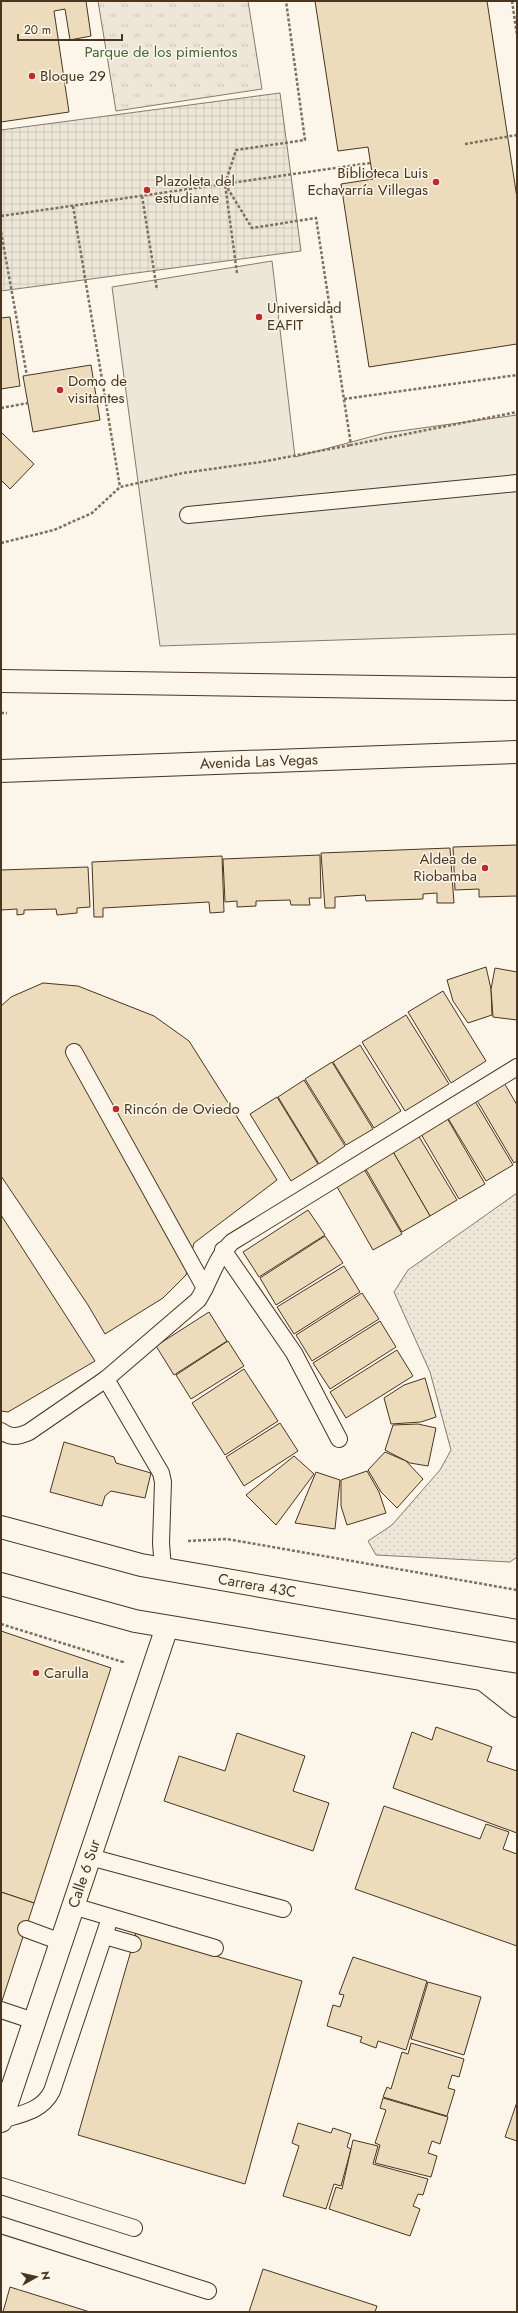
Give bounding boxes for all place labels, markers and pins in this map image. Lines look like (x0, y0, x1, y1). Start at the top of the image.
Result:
place label: Bloque 29 (40, 65, 106, 87)
marker: Bloque 29 (27, 71, 37, 81)
place label: Biblioteca Luis Echavarría Villegas (308, 162, 428, 201)
place label: Plazoleta del estudiante (155, 170, 235, 209)
marker: Biblioteca Luis Echavarría Villegas (431, 177, 441, 187)
marker: Plazoleta del estudiante (142, 185, 152, 195)
place label: Universidad EAFIT (267, 297, 342, 336)
marker: Universidad EAFIT (254, 312, 264, 322)
place label: Domo de visitantes (68, 370, 127, 409)
marker: Domo de visitantes (55, 385, 65, 395)
place label: Aldea de Riobamba (413, 848, 477, 887)
marker: Aldea de Riobamba (480, 863, 490, 873)
place label: Rincón de Oviedo (124, 1098, 240, 1120)
marker: Rincón de Oviedo (111, 1104, 121, 1114)
place label: Carulla (44, 1662, 89, 1684)
marker: Carulla (31, 1668, 41, 1678)

